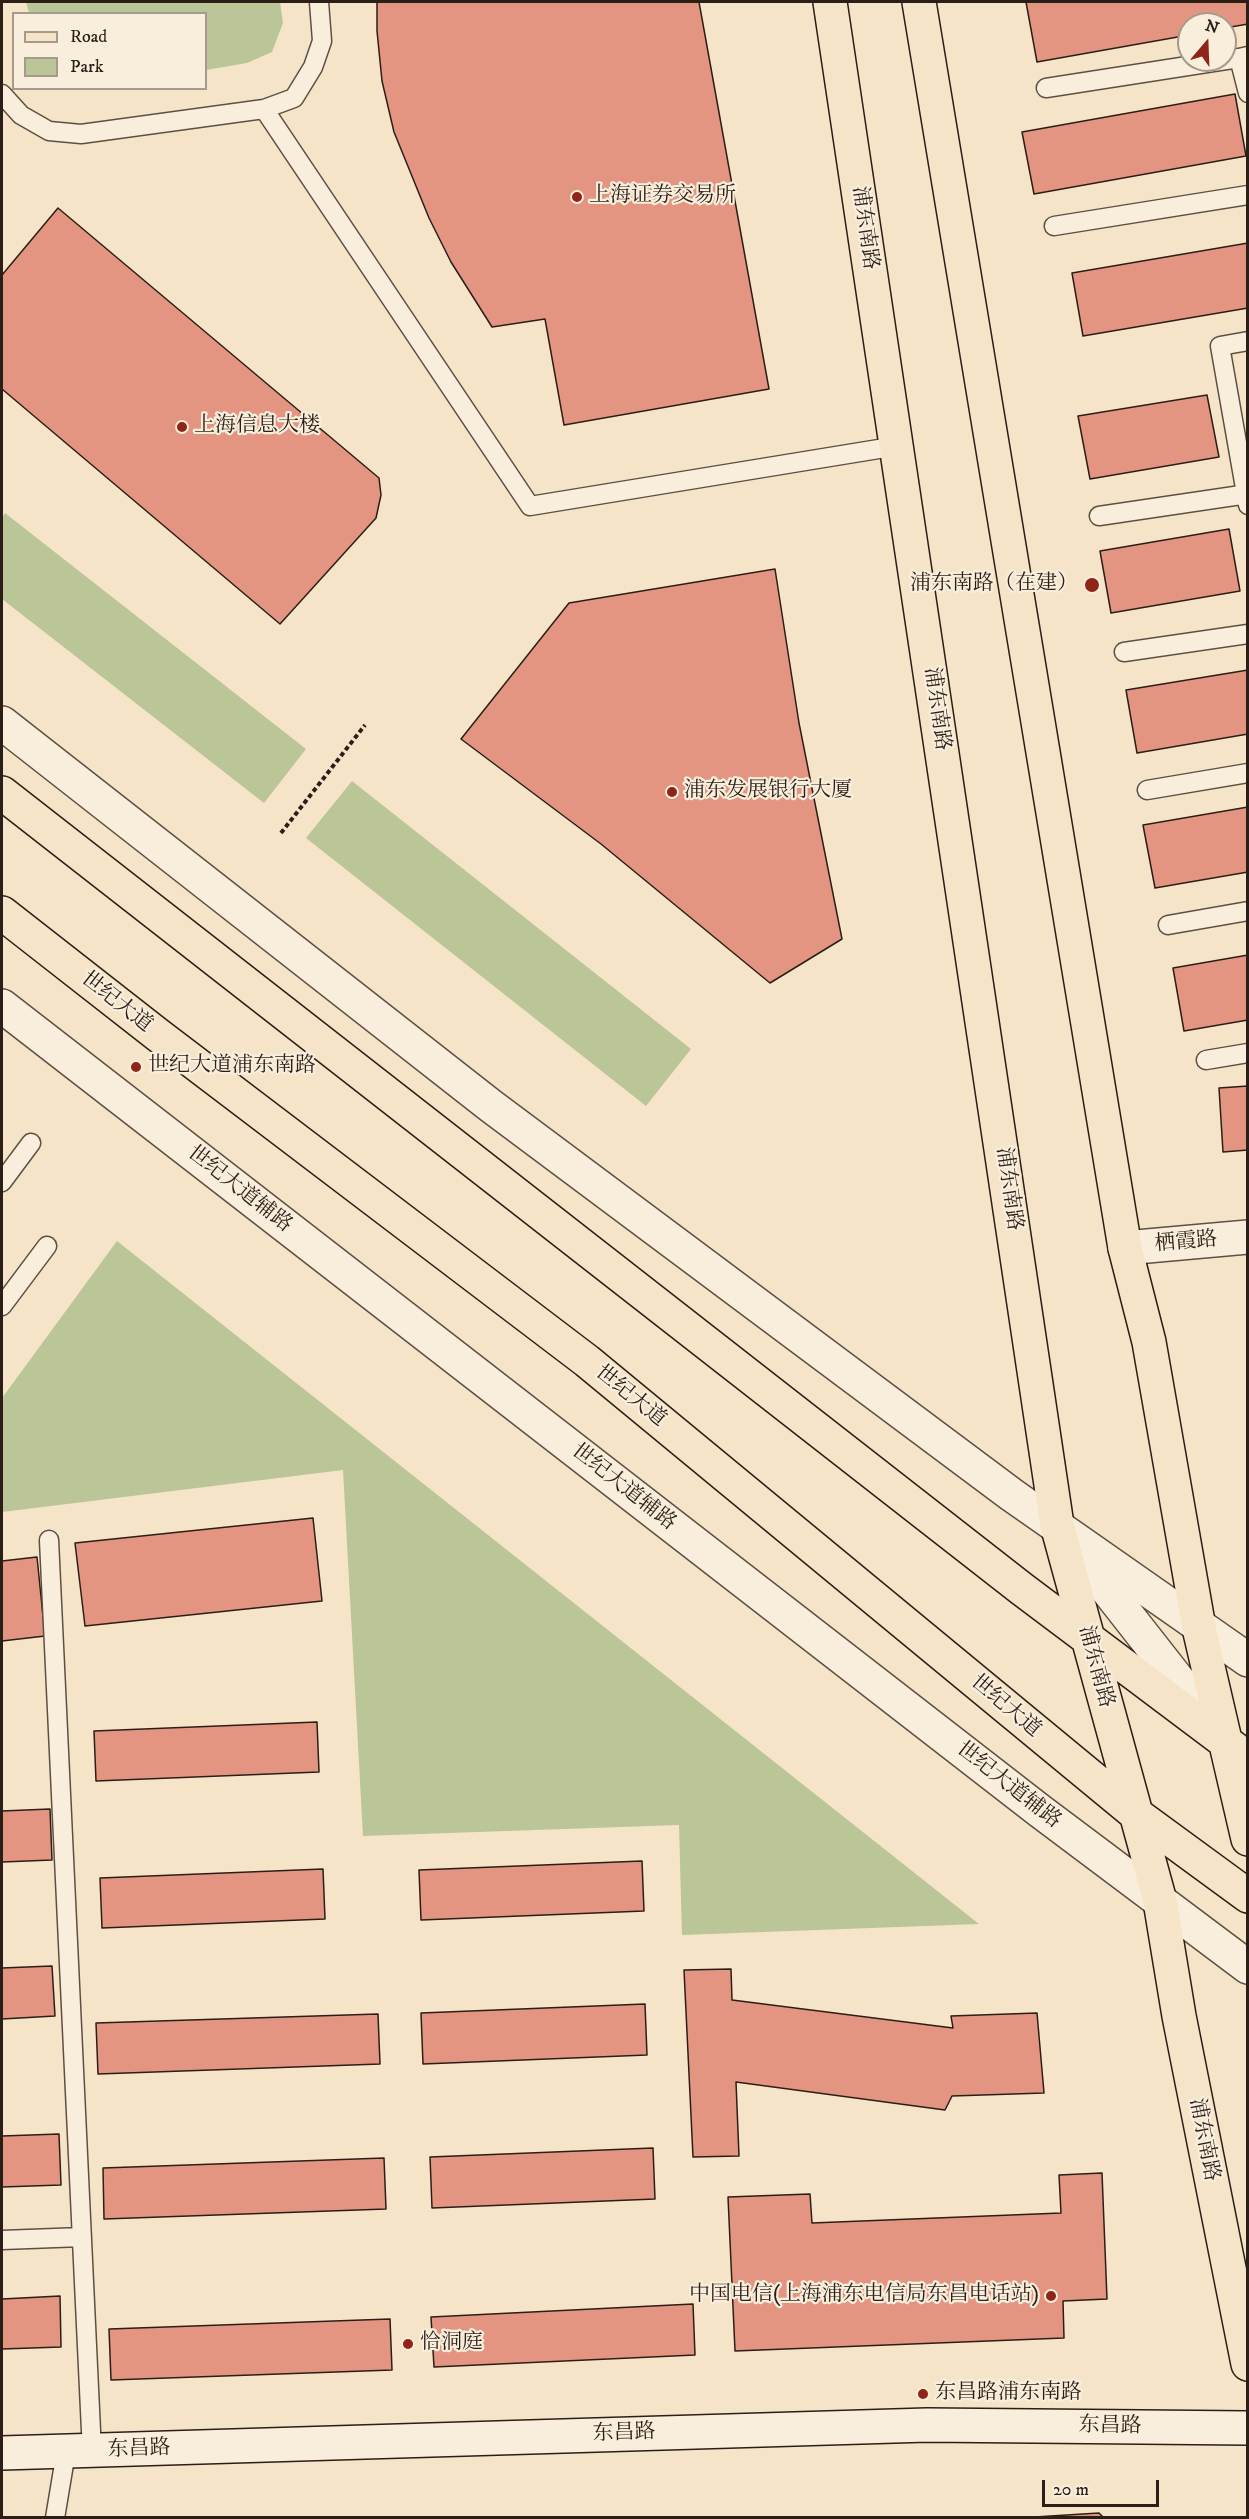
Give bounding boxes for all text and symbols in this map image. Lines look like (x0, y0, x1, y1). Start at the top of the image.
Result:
legend (12, 12, 207, 90)
north arrow (1177, 12, 1237, 72)
text: N (1203, 15, 1222, 38)
text: Road (70, 26, 107, 48)
text: Park (70, 56, 104, 78)
place label: 上海证券交易所 (589, 184, 736, 210)
street label: 浦东南路 (846, 185, 882, 271)
marker: 上海证券交易所 (570, 190, 584, 204)
place label: 上海信息大楼 (194, 414, 320, 440)
marker: 上海信息大楼 (175, 420, 189, 434)
place label: 浦东南路（在建） (910, 572, 1078, 598)
marker: 浦东南路（在建） (1083, 576, 1101, 594)
street label: 浦东南路 (918, 666, 954, 752)
place label: 浦东发展银行大厦 (684, 779, 852, 805)
marker: 浦东发展银行大厦 (665, 785, 679, 799)
street label: 世纪大道 (75, 967, 157, 1039)
place label: 世纪大道浦东南路 (148, 1054, 316, 1080)
marker: 世纪大道浦东南路 (129, 1060, 143, 1074)
street label: 世纪大道辅路 (182, 1141, 296, 1239)
street label: 浦东南路 (990, 1146, 1026, 1232)
street label: 栖霞路 (1154, 1228, 1218, 1258)
street label: 世纪大道 (589, 1361, 671, 1433)
street label: 世纪大道辅路 (566, 1439, 680, 1537)
street label: 浦东南路 (1072, 1623, 1118, 1711)
street label: 世纪大道 (965, 1670, 1045, 1744)
street label: 世纪大道辅路 (951, 1737, 1065, 1835)
street label: 浦东南路 (1183, 2096, 1223, 2184)
place label: 中国电信(上海浦东电信局东昌电话站) (689, 2283, 1039, 2309)
marker: 中国电信(上海浦东电信局东昌电话站) (1044, 2289, 1058, 2303)
place label: 恰洞庭 (420, 2331, 483, 2357)
marker: 恰洞庭 (401, 2337, 415, 2351)
place label: 东昌路浦东南路 (935, 2381, 1082, 2407)
marker: 东昌路浦东南路 (916, 2387, 930, 2401)
street label: 东昌路 (1078, 2414, 1142, 2440)
street label: 东昌路 (592, 2420, 656, 2448)
street label: 东昌路 (107, 2436, 171, 2464)
scale bar (1045, 2468, 1162, 2506)
text: 20 m (1053, 2479, 1089, 2501)

